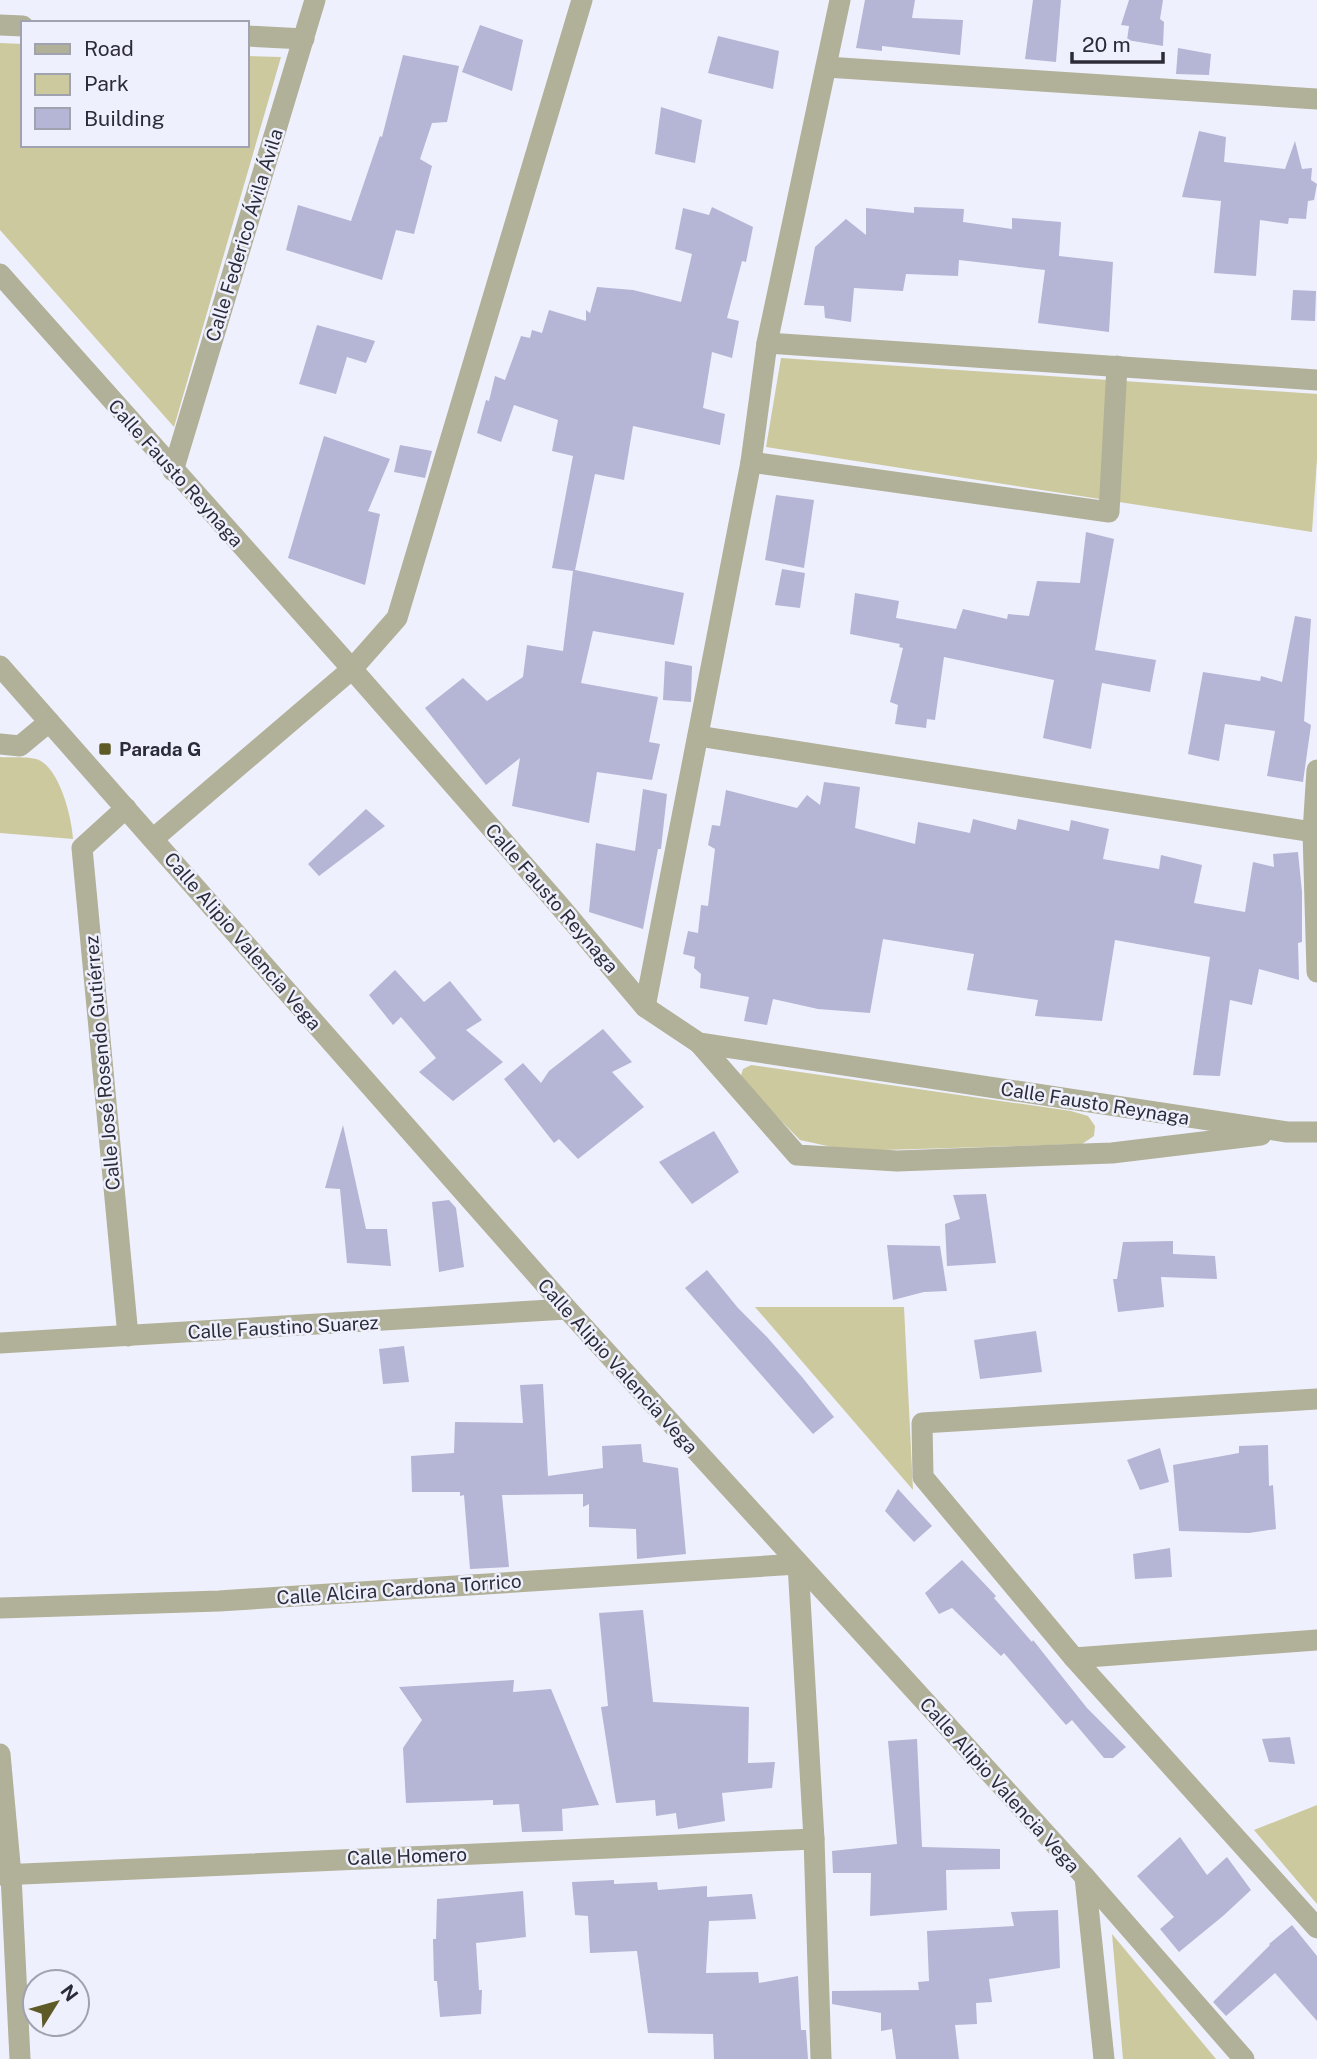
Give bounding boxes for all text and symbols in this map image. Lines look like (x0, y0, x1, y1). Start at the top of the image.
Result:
legend (21, 21, 248, 147)
scale bar (1072, 21, 1163, 65)
text: 20 m (1082, 32, 1131, 57)
text: Road (84, 36, 134, 61)
text: Park (84, 71, 129, 96)
text: Building (84, 106, 165, 131)
street label: Calle Federico Ávila Ávila (201, 126, 287, 344)
street label: Calle Fausto Reynaga (104, 395, 248, 551)
place label: Parada G (119, 738, 201, 760)
marker: Parada G (97, 741, 113, 757)
street label: Calle Fausto Reynaga (481, 819, 623, 977)
street label: Calle Alipio Valencia Vega (160, 848, 326, 1034)
street label: Calle José Rosendo Gutiérrez (80, 935, 124, 1191)
street label: Calle Fausto Reynaga (999, 1077, 1191, 1129)
street label: Calle Alipio Valencia Vega (534, 1274, 702, 1458)
street label: Calle Faustino Suarez (187, 1311, 379, 1343)
street label: Calle Alcira Cardona Torrico (276, 1569, 522, 1609)
street label: Calle Alipio Valencia Vega (916, 1693, 1084, 1877)
street label: Calle Homero (347, 1843, 467, 1869)
north arrow (21, 1968, 91, 2038)
text: N (56, 1980, 83, 2005)

